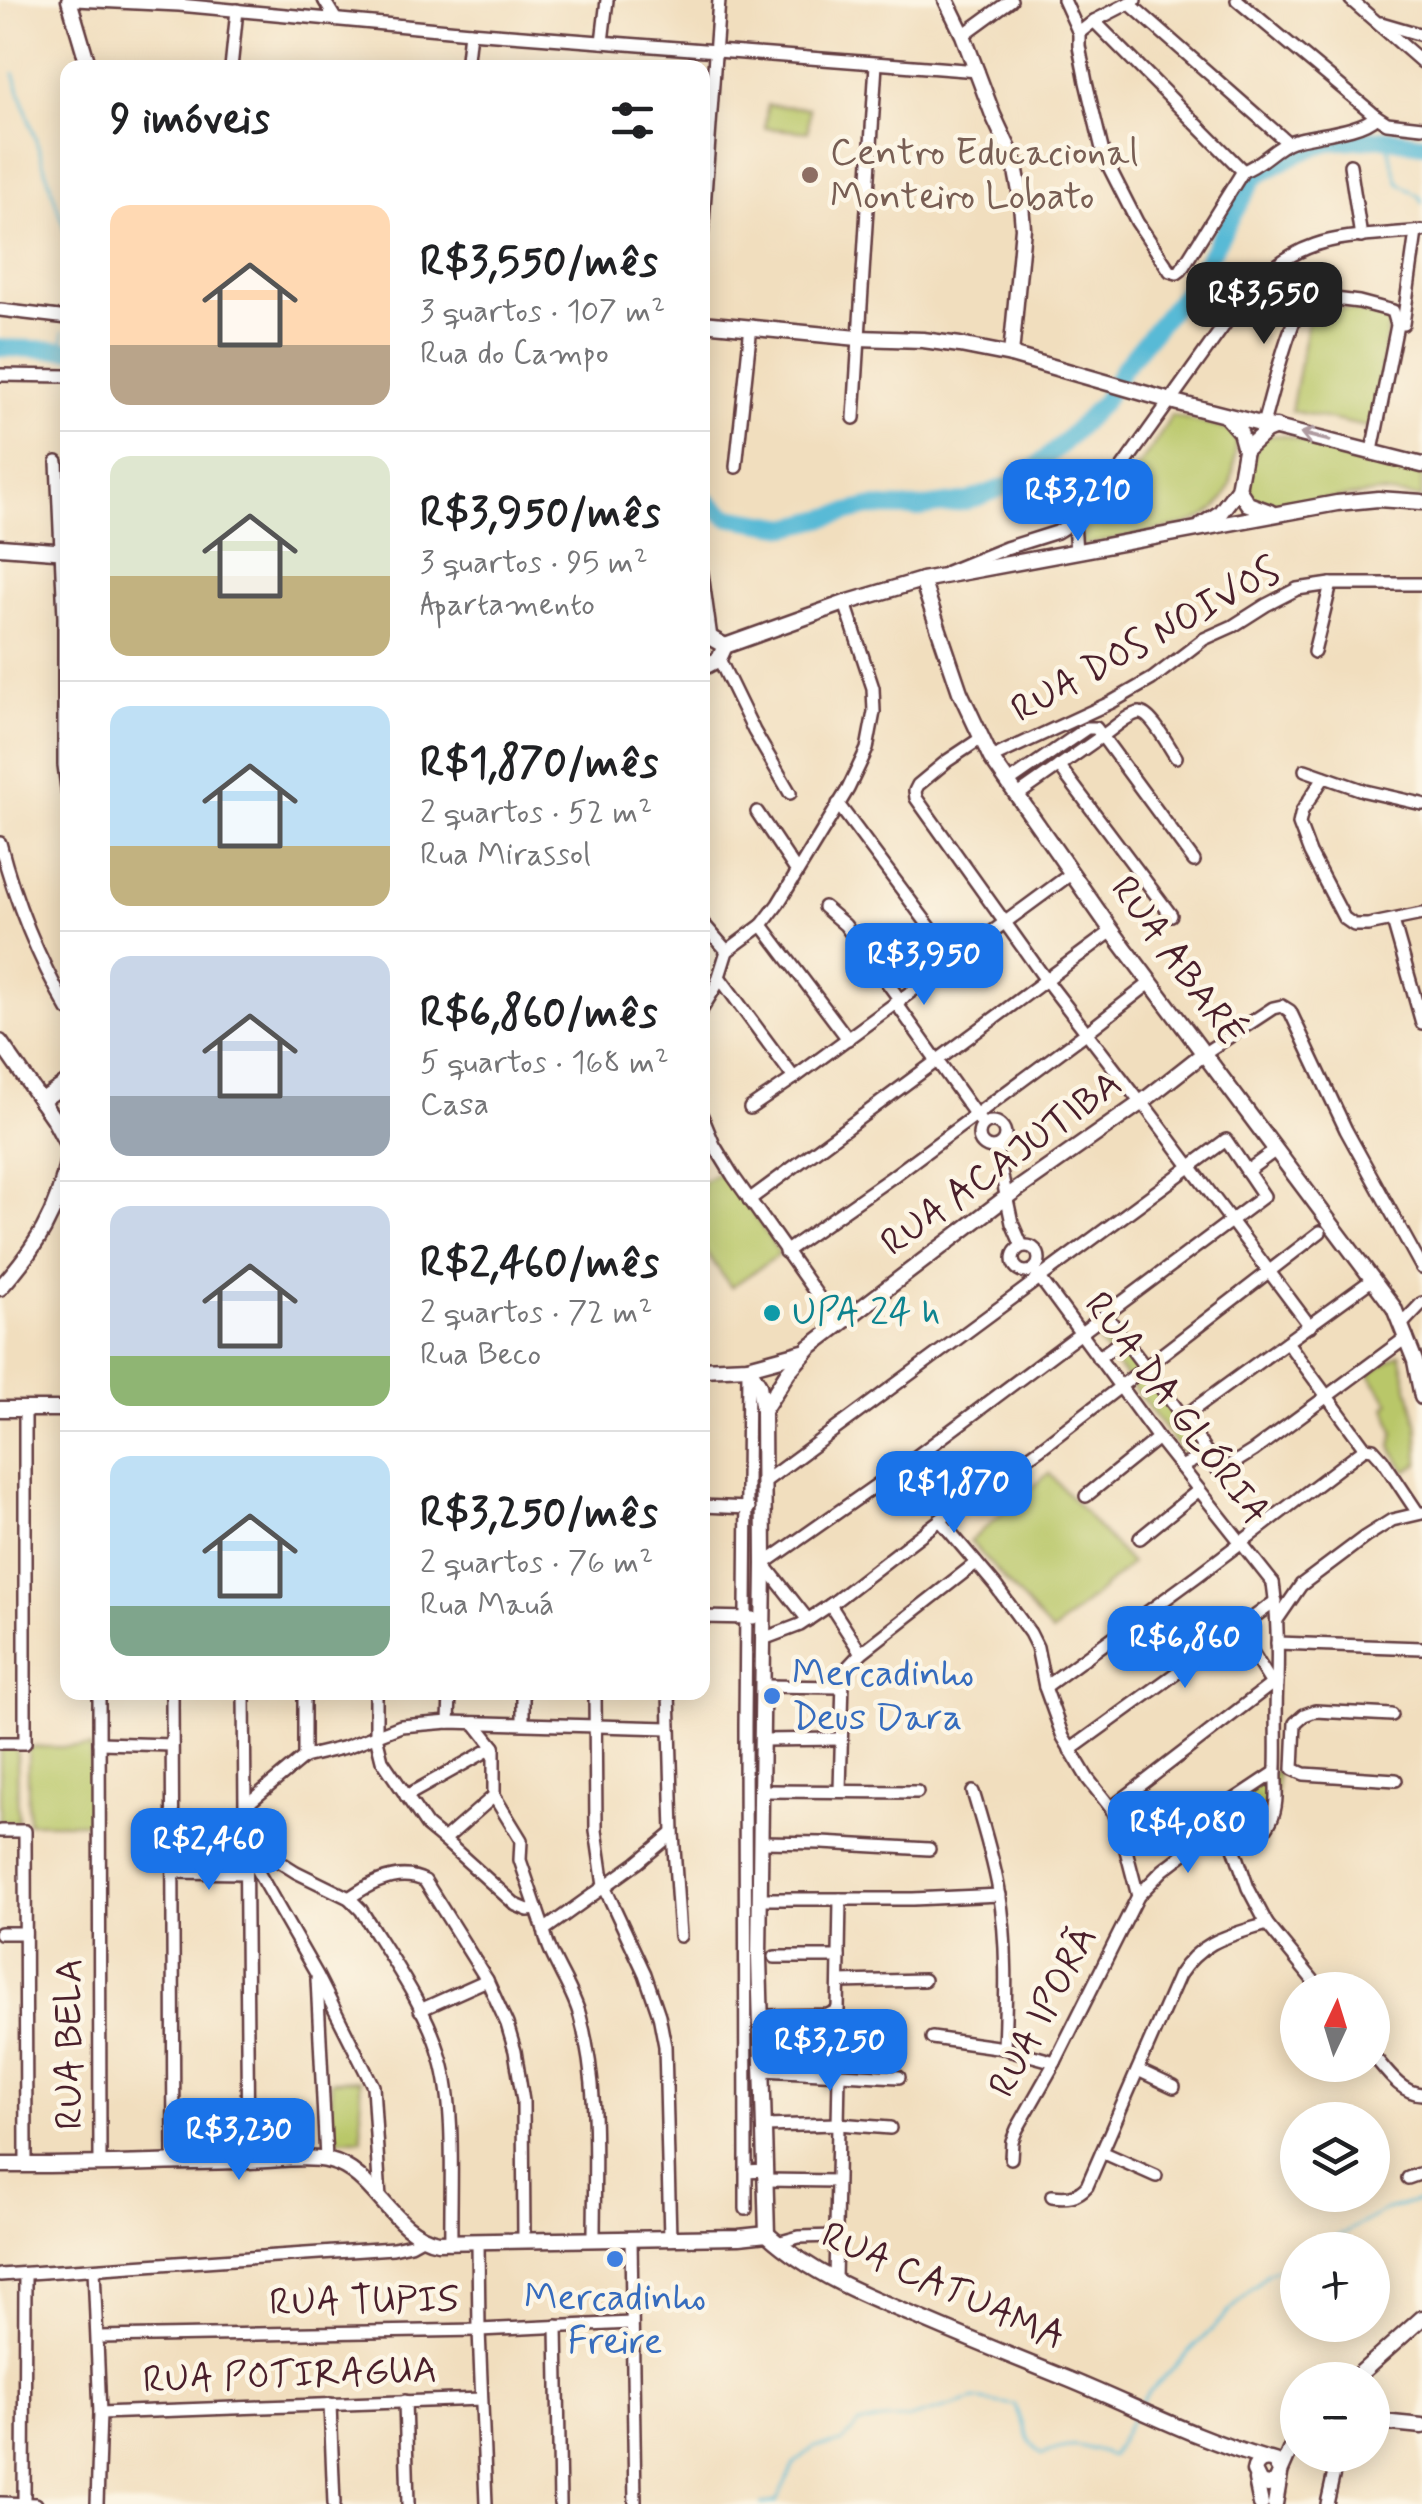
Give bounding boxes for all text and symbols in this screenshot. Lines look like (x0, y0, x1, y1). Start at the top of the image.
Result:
text: 9 imóveis (110, 93, 270, 148)
icon: filters (605, 93, 660, 148)
place label: Centro Educacional Monteiro Lobato (830, 129, 1139, 222)
marker: Centro Educacional Monteiro Lobato (799, 164, 821, 186)
text: R$3,550/mês (420, 236, 658, 291)
icon: home (190, 245, 310, 365)
pin: R$3,550 (1172, 262, 1356, 347)
text: R$3,550 (1208, 273, 1320, 315)
text: 3 quartos · 107 m² (420, 291, 665, 333)
text: Rua do Campo (420, 333, 609, 375)
one-way arrow (1300, 426, 1331, 445)
pin: R$3,210 (986, 459, 1170, 544)
text: R$3,210 (1025, 470, 1131, 512)
text: R$3,950/mês (420, 487, 661, 542)
icon: home (190, 496, 310, 616)
text: 3 quartos · 95 m² (420, 542, 648, 584)
street label: RUA DOS NOIVOS (1003, 547, 1289, 735)
text: Apartamento (420, 584, 595, 626)
text: R$1,870/mês (420, 737, 658, 792)
icon: home (190, 746, 310, 866)
text: 2 quartos · 52 m² (420, 792, 652, 834)
text: Rua Mirassol (420, 834, 591, 876)
street label: RUA ABARÉ (1099, 866, 1256, 1057)
pin: R$3,950 (832, 923, 1016, 1008)
text: R$3,950 (867, 934, 981, 976)
text: R$6,860/mês (420, 987, 657, 1042)
icon: home (190, 996, 310, 1116)
text: 5 quartos · 168 m² (420, 1042, 669, 1084)
street label: RUA ACAJUTIBA (872, 1060, 1132, 1268)
text: Casa (420, 1084, 489, 1126)
text: R$2,460/mês (420, 1237, 659, 1292)
icon: home (190, 1246, 310, 1366)
street label: RUA DA GLÓRIA (1072, 1283, 1280, 1535)
place label: UPA 24 h (792, 1289, 941, 1338)
text: 2 quartos · 72 m² (420, 1292, 652, 1334)
marker: UPA 24 h (761, 1302, 783, 1324)
text: Rua Beco (420, 1334, 541, 1376)
pin: R$1,870 (862, 1451, 1046, 1536)
text: R$1,870 (898, 1462, 1010, 1504)
text: R$3,250/mês (420, 1487, 658, 1542)
icon: home (190, 1496, 310, 1616)
text: 2 quartos · 76 m² (420, 1542, 653, 1584)
text: Rua Mauá (420, 1584, 554, 1626)
pin: R$6,860 (1093, 1606, 1277, 1691)
text: R$6,860 (1129, 1617, 1241, 1659)
place label: Mercadinho Deus Dara (792, 1650, 974, 1743)
marker: Mercadinho Deus Dara (761, 1685, 783, 1707)
pin: R$4,080 (1096, 1791, 1280, 1876)
text: R$4,080 (1130, 1802, 1246, 1844)
pin: R$2,460 (117, 1808, 301, 1893)
text: R$2,460 (153, 1819, 265, 1861)
street label: RUA IPORÃ (978, 1918, 1110, 2106)
street label: RUA BELA (46, 1958, 95, 2130)
north arrow (1280, 1972, 1390, 2082)
map controls (1280, 1972, 1390, 2472)
pin: R$3,250 (738, 2009, 922, 2094)
text: R$3,250 (774, 2020, 886, 2062)
pin: R$3,230 (147, 2098, 331, 2183)
button: layers (1280, 2102, 1390, 2212)
text: R$3,230 (186, 2109, 292, 2151)
street label: RUA CATUAMA (814, 2211, 1072, 2363)
button: + (1280, 2232, 1390, 2342)
marker: Mercadinho Freire (604, 2248, 626, 2270)
place label: Mercadinho Freire (524, 2274, 706, 2367)
street label: RUA TUPIS (269, 2276, 459, 2328)
street label: RUA POTIRAGUA (142, 2346, 438, 2406)
button: − (1280, 2362, 1390, 2472)

